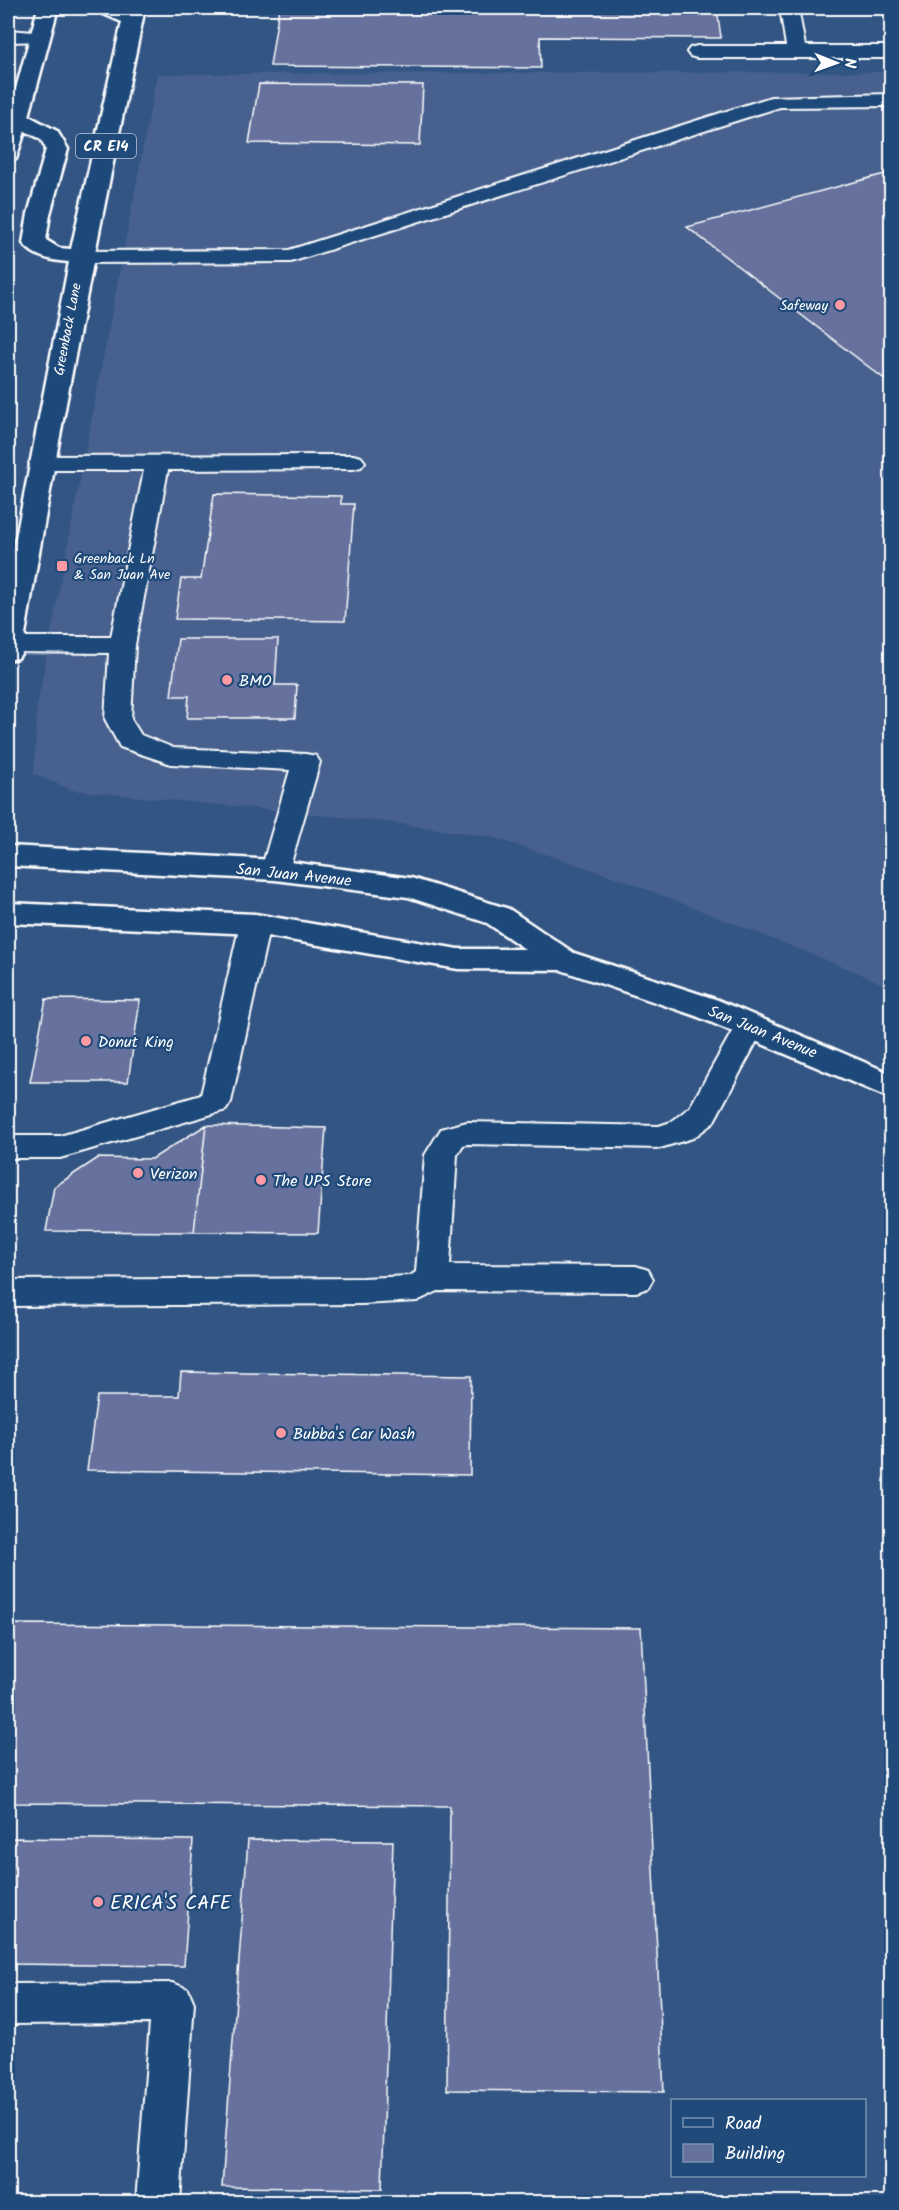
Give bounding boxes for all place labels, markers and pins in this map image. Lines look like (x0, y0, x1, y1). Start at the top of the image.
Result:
place label: Safeway (780, 295, 828, 317)
marker: Safeway (833, 298, 847, 312)
place label: Greenback Ln & San Juan Ave (74, 548, 171, 586)
marker: Greenback Ln & San Juan Ave (55, 559, 69, 573)
place label: BMO (239, 669, 272, 694)
marker: BMO (220, 673, 234, 687)
place label: Donut King (98, 1030, 174, 1055)
marker: Donut King (79, 1034, 93, 1048)
place label: Verizon (150, 1162, 198, 1187)
marker: Verizon (131, 1166, 145, 1180)
place label: The UPS Store (273, 1169, 371, 1194)
marker: The UPS Store (254, 1173, 268, 1187)
place label: Bubba's Car Wash (293, 1422, 415, 1447)
marker: Bubba's Car Wash (274, 1426, 288, 1440)
place label: ERICA'S CAFE (110, 1888, 233, 1920)
marker: ERICA'S CAFE (91, 1895, 105, 1909)

